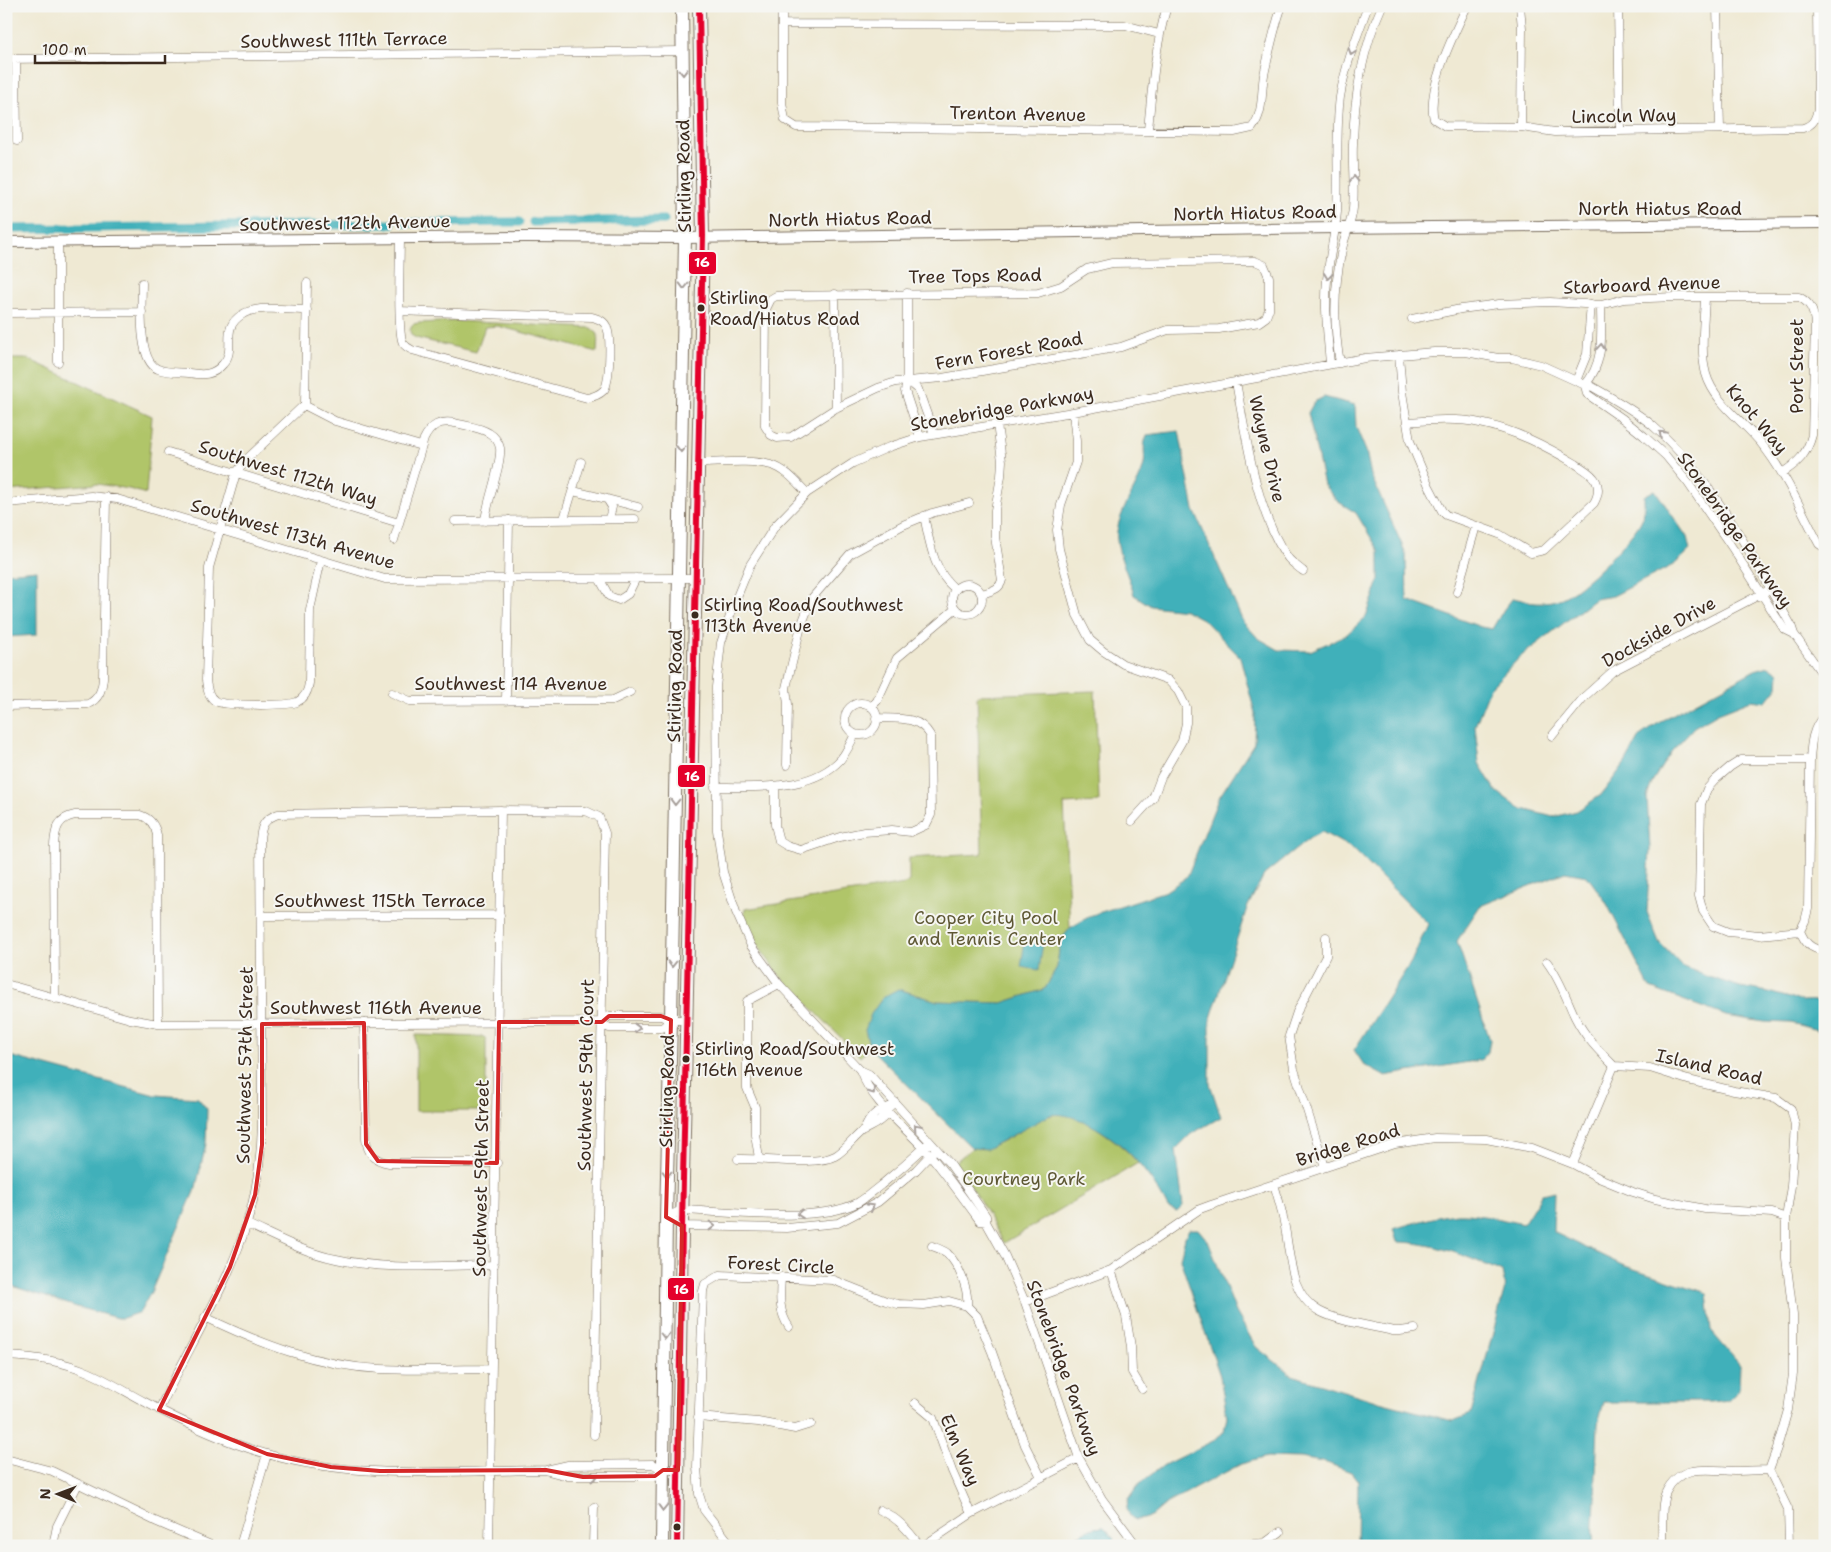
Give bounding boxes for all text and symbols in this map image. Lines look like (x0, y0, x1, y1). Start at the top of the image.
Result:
street label: Southwest 111th Terrace (240, 26, 448, 54)
scale bar (35, 32, 165, 64)
text: 100 m (42, 40, 87, 60)
one-way arrow (1347, 47, 1357, 56)
one-way arrow (678, 69, 688, 77)
street label: Trenton Avenue (949, 101, 1087, 127)
street label: Lincoln Way (1571, 103, 1677, 129)
street label: Stirling Road (671, 119, 697, 233)
one-way arrow (1348, 175, 1359, 183)
street label: North Hiatus Road (1578, 197, 1742, 221)
street label: North Hiatus Road (1173, 200, 1337, 226)
street label: North Hiatus Road (768, 206, 932, 232)
street label: Southwest 112th Avenue (239, 209, 451, 237)
line badge: 16 (688, 251, 717, 275)
text: 16 (694, 253, 710, 271)
street label: Tree Tops Road (908, 263, 1042, 289)
street label: Starboard Avenue (1563, 270, 1721, 300)
one-way arrow (1323, 272, 1334, 280)
one-way arrow (679, 283, 689, 291)
place label: Stirling Road/Hiatus Road (710, 287, 860, 330)
marker: Stirling Road/Hiatus Road (696, 303, 706, 313)
street label: Port Street (1785, 318, 1809, 414)
street label: Fern Forest Road (933, 326, 1085, 376)
one-way arrow (1595, 343, 1606, 351)
street label: Knot Way (1721, 379, 1793, 459)
street label: Stonebridge Parkway (908, 381, 1096, 437)
street label: Wayne Drive (1243, 393, 1291, 505)
one-way arrow (1658, 431, 1667, 440)
street label: Southwest 112th Way (196, 434, 380, 512)
one-way arrow (676, 446, 686, 453)
street label: Stonebridge Parkway (1672, 447, 1798, 613)
street label: Southwest 113th Avenue (188, 493, 398, 575)
street label: Dockside Drive (1598, 591, 1720, 673)
place label: Stirling Road/Southwest 113th Avenue (704, 594, 903, 637)
marker: Stirling Road/Southwest 113th Avenue (690, 610, 700, 620)
street label: Stirling Road (662, 629, 688, 743)
street label: Southwest 114 Avenue (414, 672, 608, 696)
line badge: 16 (677, 764, 706, 788)
text: 16 (684, 767, 700, 785)
one-way arrow (669, 798, 680, 806)
street label: Southwest 115th Terrace (274, 889, 486, 913)
park label: Cooper City Pool and Tennis Center (907, 906, 1065, 951)
one-way arrow (667, 960, 677, 968)
street label: Southwest 57th Street (231, 966, 259, 1164)
street label: Southwest 59th Court (572, 978, 600, 1171)
street label: Southwest 116th Avenue (270, 996, 482, 1020)
one-way arrow (634, 1023, 641, 1033)
street label: Stirling Road (654, 1034, 680, 1148)
place label: Stirling Road/Southwest 116th Avenue (695, 1038, 894, 1081)
street label: Island Road (1653, 1043, 1765, 1091)
marker: Stirling Road/Southwest 116th Avenue (681, 1054, 691, 1064)
street label: Southwest 59th Street (467, 1079, 495, 1277)
one-way arrow (866, 1085, 874, 1094)
street label: Bridge Road (1293, 1118, 1403, 1172)
one-way arrow (914, 1124, 923, 1133)
park label: Courtney Park (962, 1167, 1086, 1191)
one-way arrow (661, 1170, 672, 1178)
one-way arrow (865, 1203, 874, 1213)
one-way arrow (796, 1208, 804, 1219)
one-way arrow (708, 1221, 716, 1232)
street label: Forest Circle (727, 1250, 835, 1280)
line badge: 16 (667, 1277, 695, 1301)
street label: Stonebridge Parkway (1021, 1277, 1107, 1459)
text: 16 (673, 1280, 689, 1298)
one-way arrow (659, 1333, 670, 1341)
street label: Elm Way (934, 1410, 986, 1490)
north arrow (32, 1470, 82, 1520)
one-way arrow (590, 1472, 598, 1482)
text: N (36, 1488, 54, 1499)
one-way arrow (657, 1504, 668, 1512)
unlabelled marker (672, 1522, 682, 1532)

